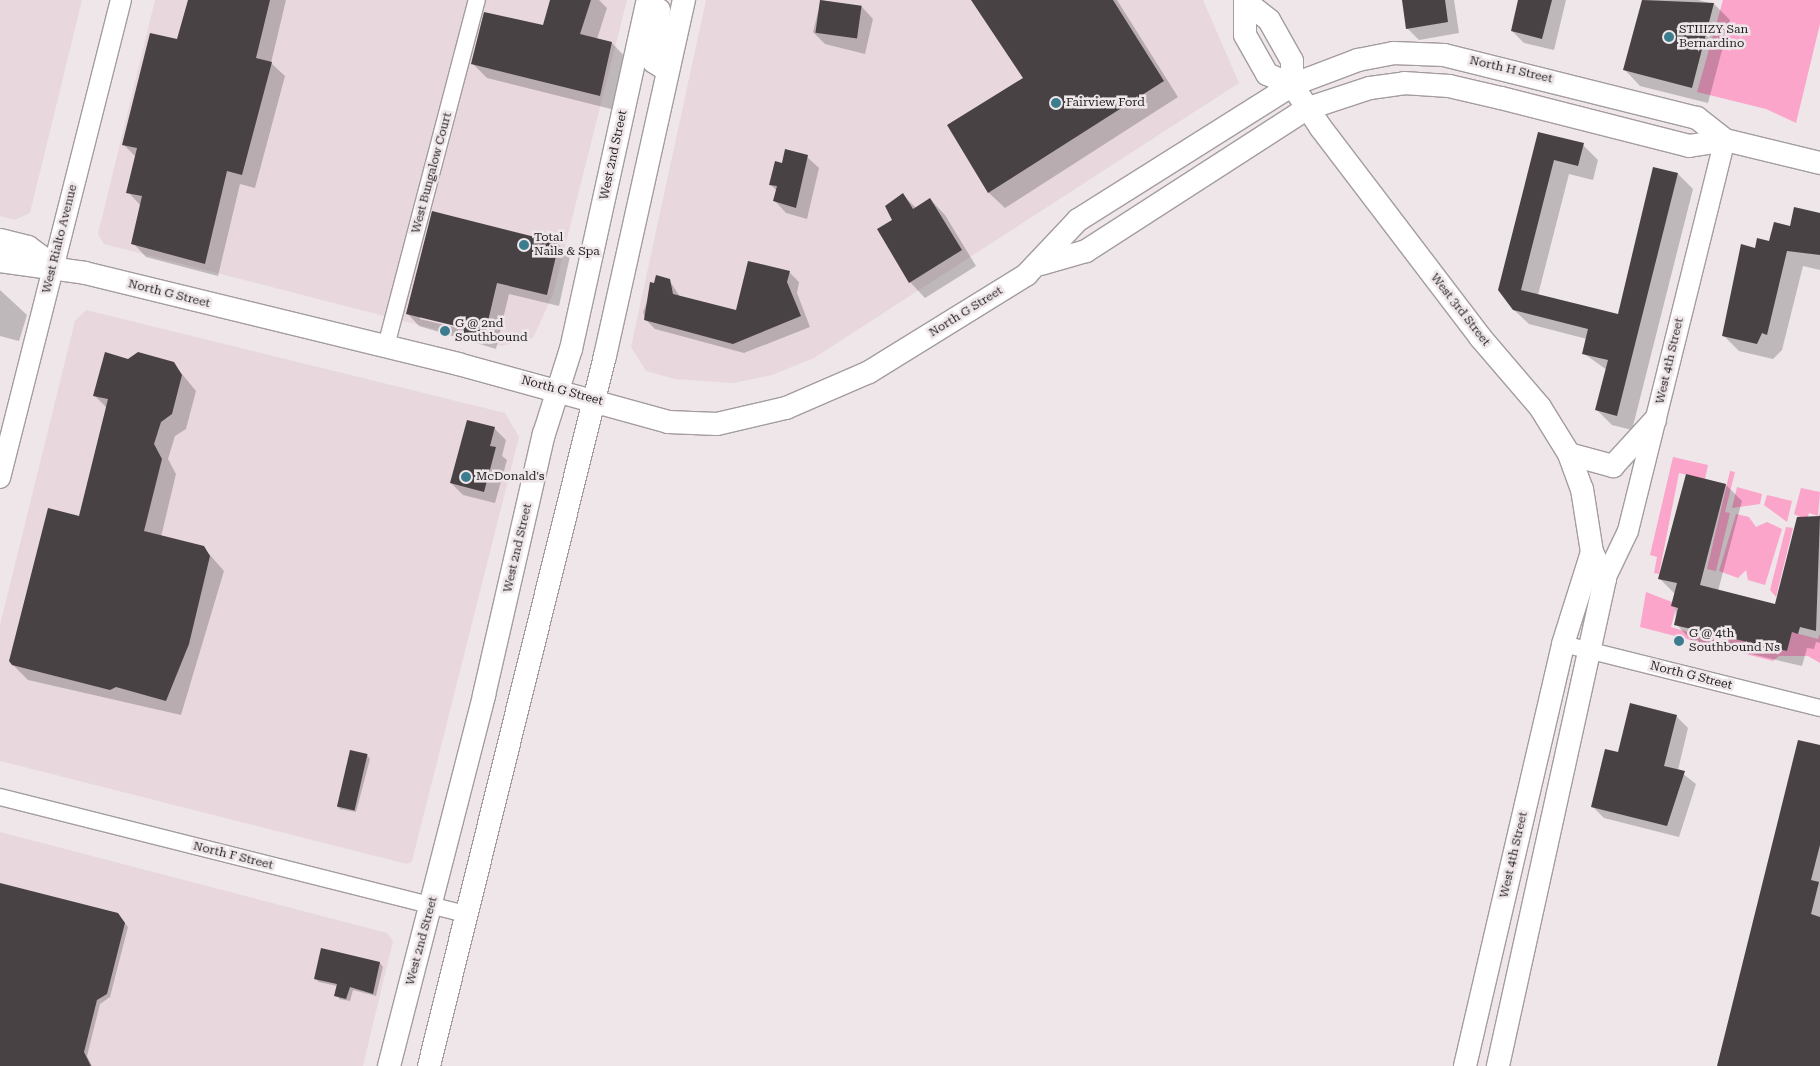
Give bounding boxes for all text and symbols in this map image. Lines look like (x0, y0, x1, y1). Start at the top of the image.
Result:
place label: STIIIZY San Bernardino (1679, 23, 1748, 51)
marker: STIIIZY San Bernardino (1663, 31, 1675, 43)
street label: North H Street (1468, 53, 1554, 87)
place label: Fairview Ford (1066, 96, 1145, 110)
marker: Fairview Ford (1050, 97, 1062, 109)
street label: West 2nd Street (597, 109, 631, 201)
street label: West Bungalow Court (409, 111, 455, 235)
street label: West Rialto Avenue (40, 183, 80, 295)
place label: Total Nails & Spa (534, 231, 600, 259)
marker: Total Nails & Spa (518, 239, 530, 251)
street label: West 3rd Street (1427, 271, 1493, 349)
street label: North G Street (127, 277, 211, 311)
street label: North G Street (927, 284, 1005, 340)
place label: G @ 2nd Southbound (455, 317, 528, 345)
street label: West 4th Street (1653, 317, 1687, 405)
marker: G @ 2nd Southbound (439, 325, 451, 337)
street label: North G Street (520, 373, 604, 409)
place label: McDonald's (476, 470, 544, 484)
marker: McDonald's (460, 471, 472, 483)
street label: West 2nd Street (501, 502, 535, 594)
place label: G @ 4th Southbound Ns (1689, 627, 1780, 655)
marker: G @ 4th Southbound Ns (1673, 635, 1685, 647)
street label: North G Street (1649, 659, 1733, 693)
street label: West 4th Street (1497, 811, 1531, 899)
street label: North F Street (192, 839, 274, 873)
street label: West 2nd Street (403, 895, 441, 987)

